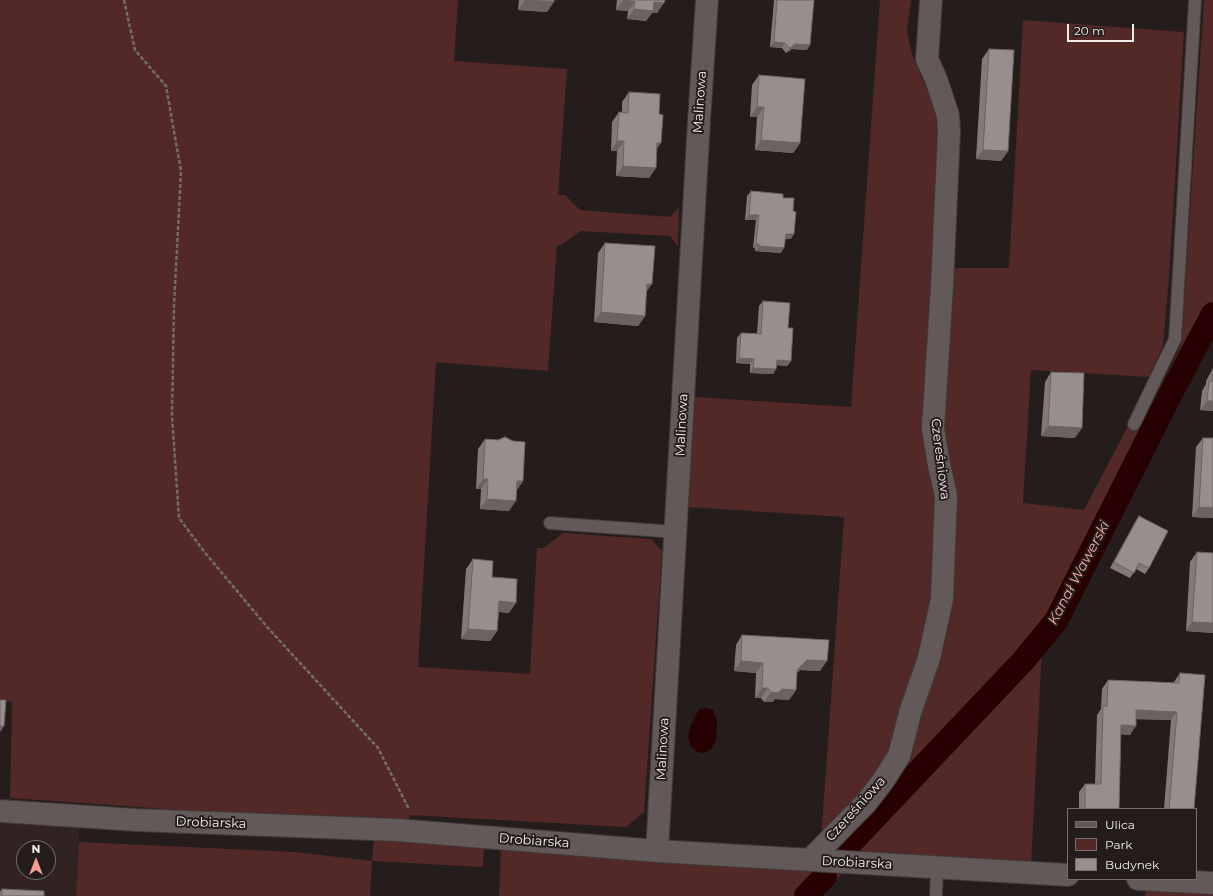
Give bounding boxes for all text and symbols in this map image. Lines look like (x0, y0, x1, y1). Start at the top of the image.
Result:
scale bar (1069, 16, 1136, 42)
text: 20 m (1074, 23, 1105, 38)
street label: Malinowa (690, 70, 710, 134)
street label: Malinowa (673, 393, 691, 457)
street label: Czereśniowa (927, 418, 953, 500)
water label: Kanał Wawerski (1045, 518, 1113, 628)
street label: Malinowa (654, 717, 672, 781)
street label: Czereśniowa (823, 773, 889, 845)
legend (1067, 808, 1197, 880)
street label: Drobiarska (175, 814, 247, 832)
text: Ulica (1105, 817, 1135, 832)
street label: Drobiarska (498, 831, 570, 851)
text: Park (1105, 837, 1132, 852)
north arrow (16, 840, 56, 880)
text: N (32, 842, 40, 856)
street label: Drobiarska (821, 853, 893, 873)
text: Budynek (1105, 857, 1159, 872)

